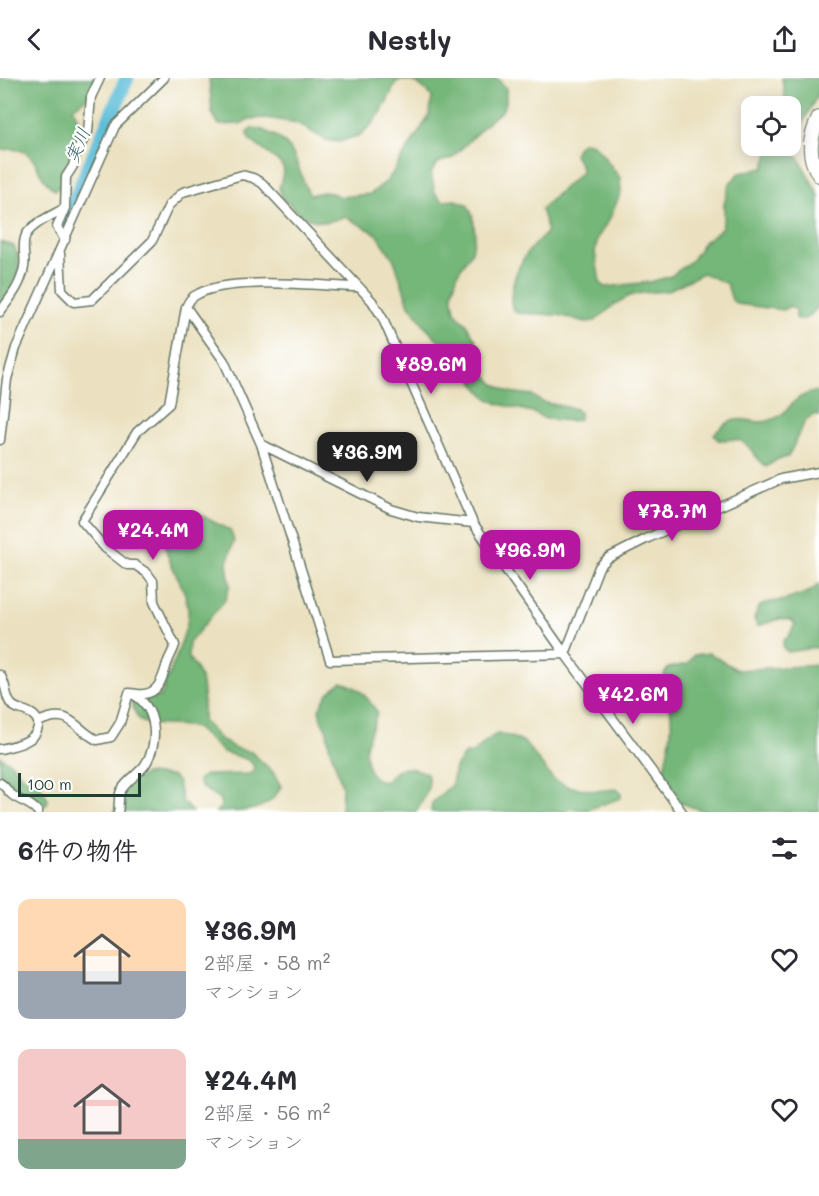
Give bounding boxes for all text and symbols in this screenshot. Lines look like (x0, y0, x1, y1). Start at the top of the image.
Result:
text: Nestly (367, 22, 452, 57)
icon: back (18, 23, 51, 56)
icon: share (768, 23, 801, 56)
map controls (741, 96, 801, 156)
button: locate (741, 96, 801, 156)
water label: 実川 (59, 124, 95, 166)
pin: ¥89.6M (382, 344, 480, 395)
text: ¥89.6M (395, 350, 467, 376)
pin: ¥36.9M (318, 432, 416, 483)
text: ¥36.9M (331, 438, 403, 464)
pin: ¥78.7M (623, 491, 721, 542)
text: ¥78.7M (637, 497, 707, 523)
pin: ¥24.4M (104, 510, 202, 561)
text: ¥24.4M (117, 516, 189, 542)
pin: ¥96.9M (481, 530, 579, 581)
text: ¥96.9M (494, 536, 566, 562)
pin: ¥42.6M (584, 674, 682, 725)
text: ¥42.6M (597, 680, 669, 706)
scale bar (18, 770, 141, 798)
text: 100 m (27, 773, 72, 794)
icon: filters (768, 832, 801, 865)
text: 6件の物件 (18, 833, 138, 867)
text: ¥36.9M (204, 913, 297, 947)
icon: home (66, 923, 138, 995)
icon: heart (768, 943, 801, 976)
text: 2部屋 · 58 m² (204, 949, 330, 975)
text: マンション (204, 978, 303, 1004)
text: ¥24.4M (204, 1063, 298, 1097)
icon: home (66, 1073, 138, 1145)
icon: heart (768, 1093, 801, 1126)
text: 2部屋 · 56 m² (204, 1099, 330, 1125)
text: マンション (204, 1128, 303, 1154)

